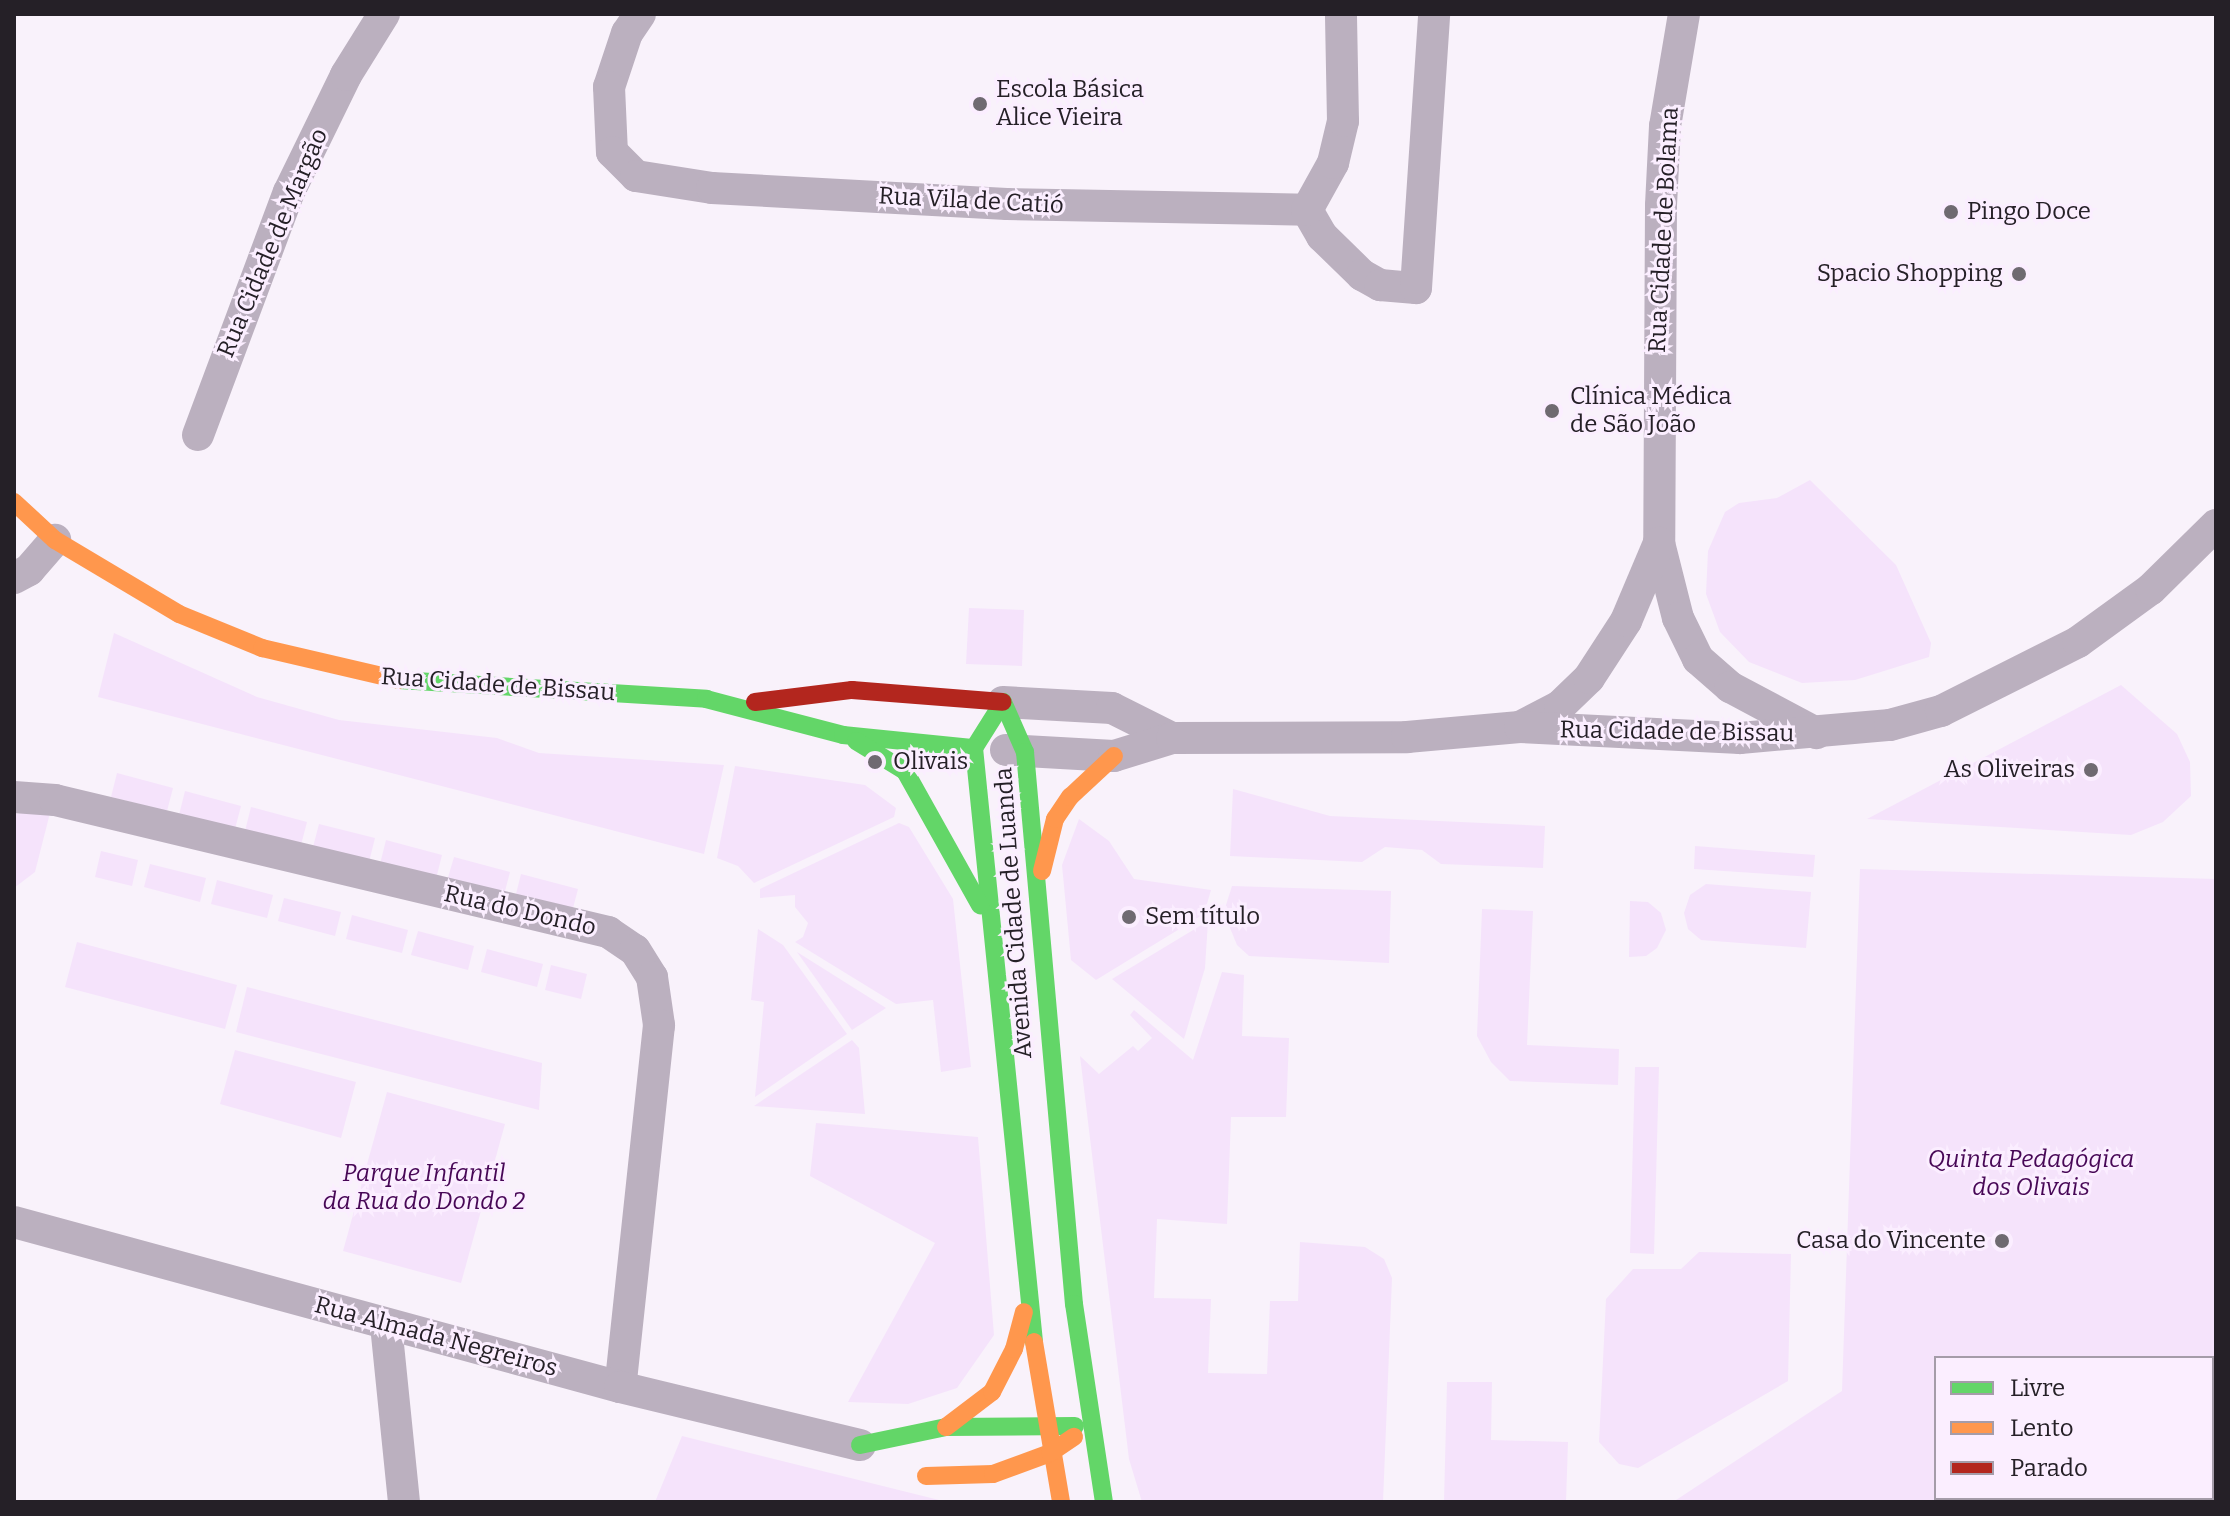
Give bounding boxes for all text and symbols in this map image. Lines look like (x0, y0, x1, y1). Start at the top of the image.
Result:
place label: Escola Básica Alice Vieira (996, 76, 1144, 132)
marker: Escola Básica Alice Vieira (971, 95, 989, 113)
street label: Rua Cidade de Bolama (1643, 106, 1685, 354)
street label: Rua Cidade de Margão (212, 124, 334, 362)
street label: Rua Vila de Catió (878, 182, 1064, 220)
place label: Pingo Doce (1967, 198, 2091, 226)
marker: Pingo Doce (1942, 203, 1960, 221)
place label: Spacio Shopping (1817, 260, 2003, 288)
marker: Spacio Shopping (2010, 265, 2028, 283)
place label: Clínica Médica de São João (1570, 383, 1732, 439)
marker: Clínica Médica de São João (1541, 400, 1563, 422)
street label: Rua Cidade de Bissau (380, 662, 616, 708)
street label: Rua Cidade de Bissau (1559, 716, 1795, 748)
place label: Olivais (893, 748, 968, 776)
marker: Olivais (864, 751, 886, 773)
place label: As Oliveiras (1944, 756, 2075, 784)
marker: As Oliveiras (2082, 761, 2100, 779)
street label: Avenida Cidade de Luanda (989, 766, 1039, 1060)
street label: Rua do Dondo (441, 880, 599, 942)
place label: Sem título (1145, 903, 1260, 931)
marker: Sem título (1120, 908, 1138, 926)
park label: Quinta Pedagógica dos Olivais (1928, 1146, 2134, 1202)
park label: Parque Infantil da Rua do Dondo 2 (323, 1160, 525, 1216)
place label: Casa do Vincente (1796, 1227, 1986, 1255)
marker: Casa do Vincente (1993, 1232, 2011, 1250)
street label: Rua Almada Negreiros (311, 1291, 561, 1383)
legend (1934, 1356, 2214, 1500)
text: Livre (2010, 1374, 2065, 1402)
text: Lento (2010, 1414, 2073, 1442)
text: Parado (2010, 1454, 2088, 1482)

